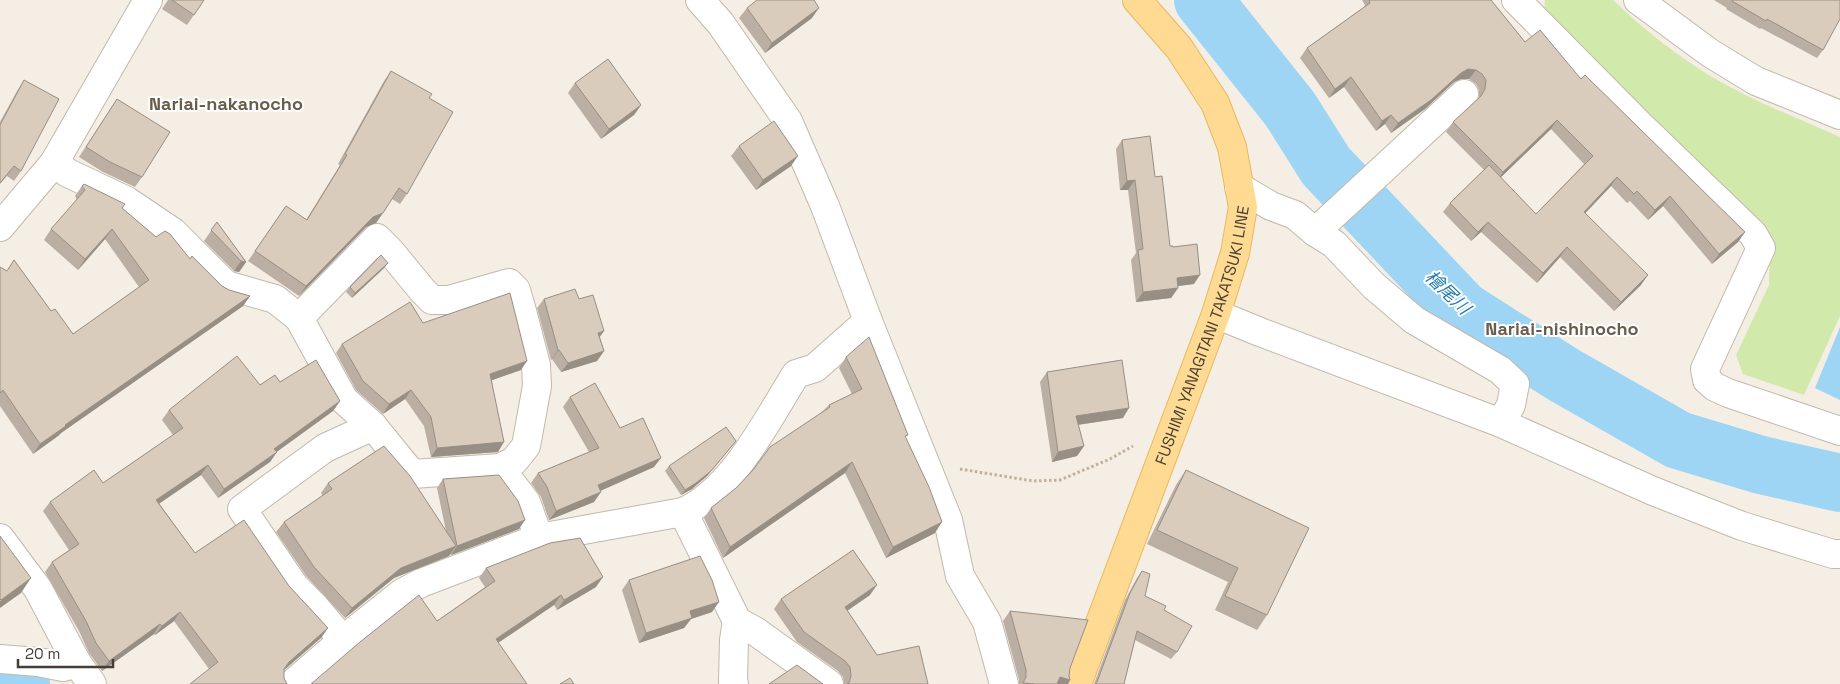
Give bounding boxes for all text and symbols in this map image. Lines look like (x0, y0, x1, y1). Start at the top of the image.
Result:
district label: Nariai-nakanocho (149, 92, 303, 115)
street label: FUSHIMI YANAGITANI TAKATSUKI LINE (1150, 204, 1254, 468)
water label: 檜尾川 (1421, 265, 1477, 320)
district label: Nariai-nishinocho (1485, 317, 1639, 340)
scale bar (18, 636, 112, 668)
text: 20 m (25, 644, 60, 663)

